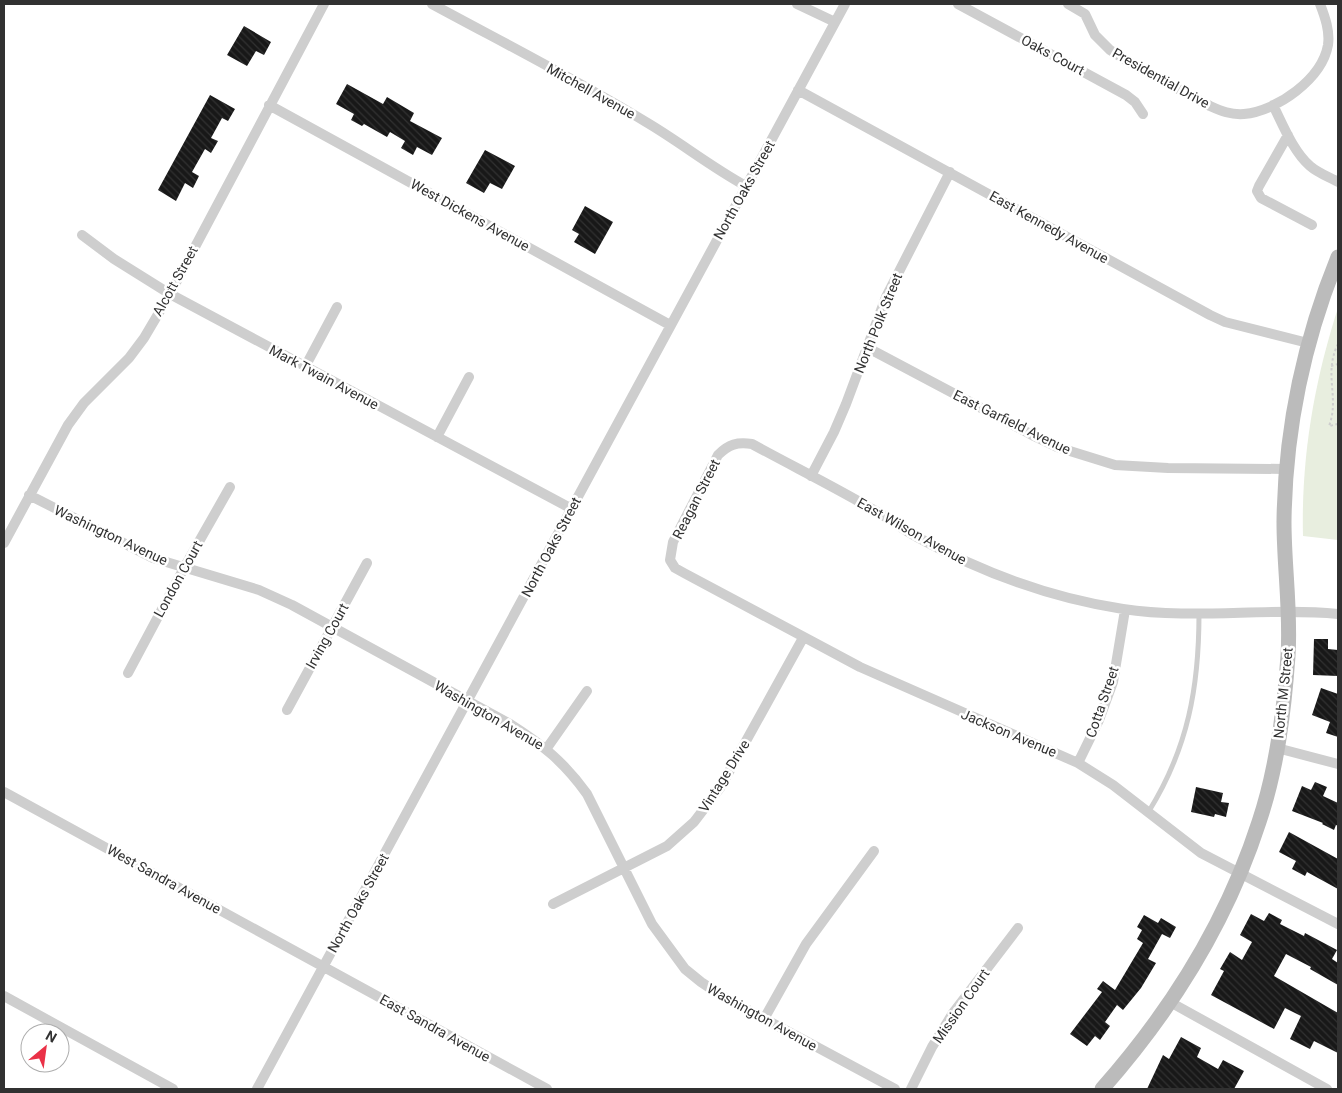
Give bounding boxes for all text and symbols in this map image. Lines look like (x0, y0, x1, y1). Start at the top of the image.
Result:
street label: Oaks Court (1019, 32, 1088, 79)
street label: Presidential Drive (1110, 45, 1212, 111)
street label: Mitchell Avenue (544, 60, 638, 122)
street label: North Oaks Street (710, 137, 778, 242)
street label: West Dickens Avenue (408, 176, 532, 254)
street label: East Kennedy Avenue (987, 188, 1111, 266)
street label: Alcott Street (149, 243, 201, 319)
street label: North Polk Street (851, 270, 906, 375)
street label: Mark Twain Avenue (267, 341, 381, 413)
street label: East Garfield Avenue (951, 387, 1073, 457)
street label: Reagan Street (669, 456, 723, 542)
street label: North Oaks Street (518, 494, 584, 600)
street label: East Wilson Avenue (855, 494, 969, 568)
street label: Washington Avenue (52, 502, 170, 568)
street label: London Court (150, 538, 206, 620)
street label: Irving Court (302, 600, 352, 672)
street label: North M Street (1270, 646, 1296, 739)
street label: Cotta Street (1082, 664, 1122, 740)
street label: Washington Avenue (432, 677, 546, 753)
street label: Jackson Avenue (959, 706, 1059, 760)
street label: Vintage Drive (695, 737, 753, 815)
street label: West Sandra Avenue (104, 841, 224, 917)
street label: North Oaks Street (324, 850, 392, 955)
street label: Mission Court (929, 965, 993, 1046)
street label: Washington Avenue (704, 980, 820, 1054)
street label: East Sandra Avenue (377, 991, 493, 1065)
north arrow (20, 1023, 70, 1073)
text: N (43, 1027, 60, 1046)

